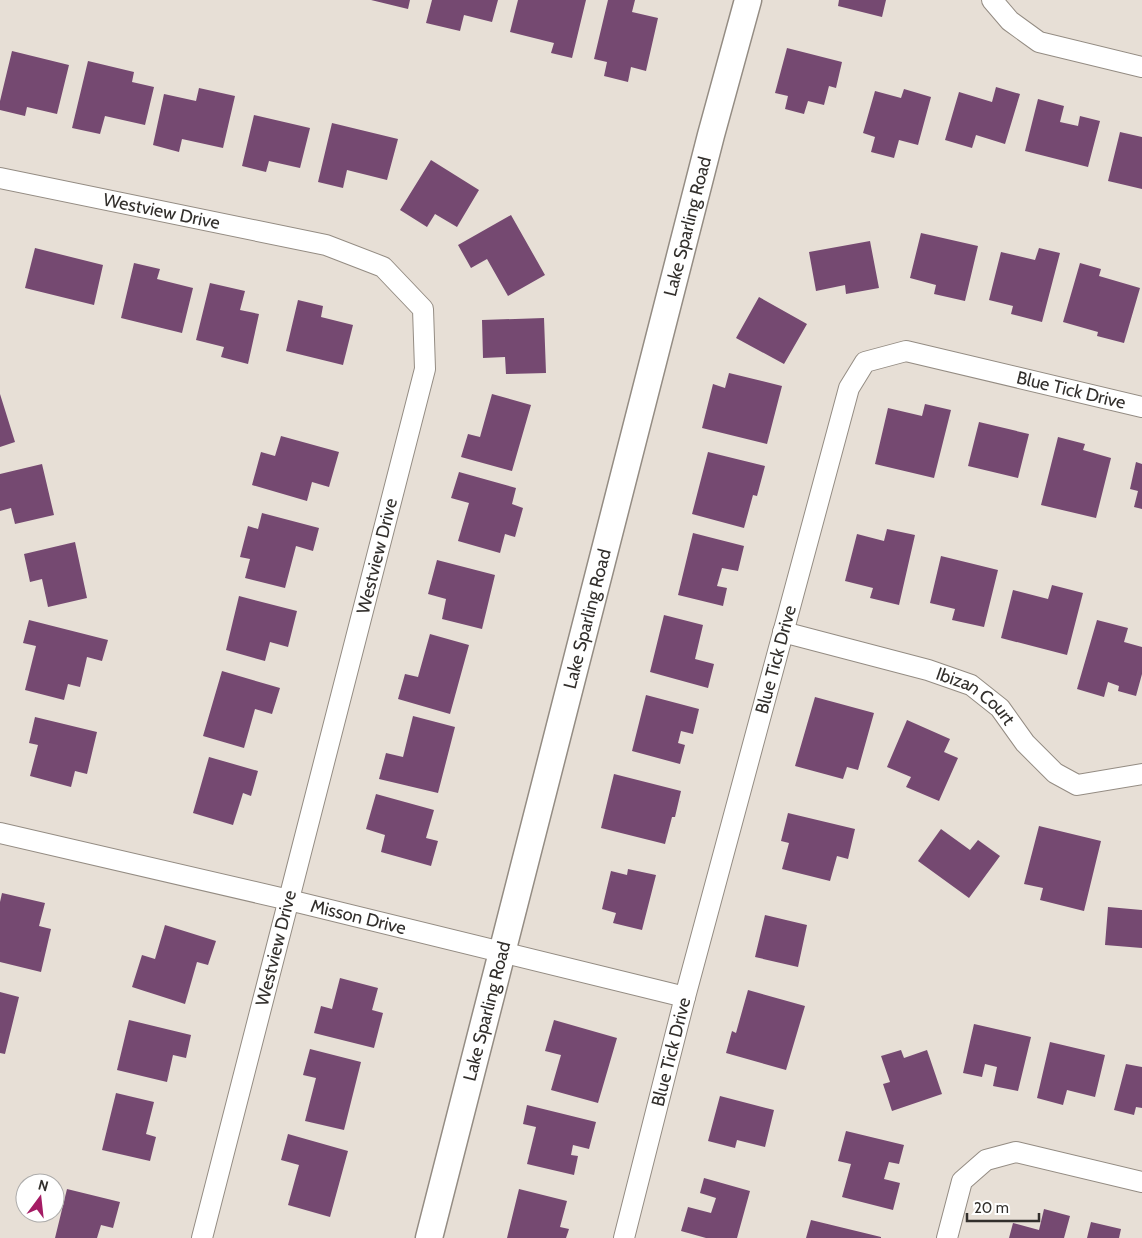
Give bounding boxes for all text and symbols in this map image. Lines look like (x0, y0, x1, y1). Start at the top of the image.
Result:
street label: Lake Sparling Road (659, 154, 716, 299)
street label: Westview Drive (101, 189, 222, 234)
street label: Blue Tick Drive (1014, 367, 1128, 414)
street label: Westview Drive (352, 496, 402, 616)
street label: Lake Sparling Road (559, 547, 616, 691)
street label: Blue Tick Drive (751, 603, 801, 716)
street label: Ibizan Court (933, 663, 1020, 729)
street label: Westview Drive (251, 888, 301, 1008)
street label: Misson Drive (308, 895, 408, 939)
street label: Lake Sparling Road (459, 939, 515, 1084)
street label: Blue Tick Drive (647, 995, 695, 1109)
north arrow (15, 1173, 65, 1223)
text: N (36, 1175, 50, 1195)
scale bar (967, 1190, 1040, 1222)
text: 20 m (974, 1199, 1009, 1217)

